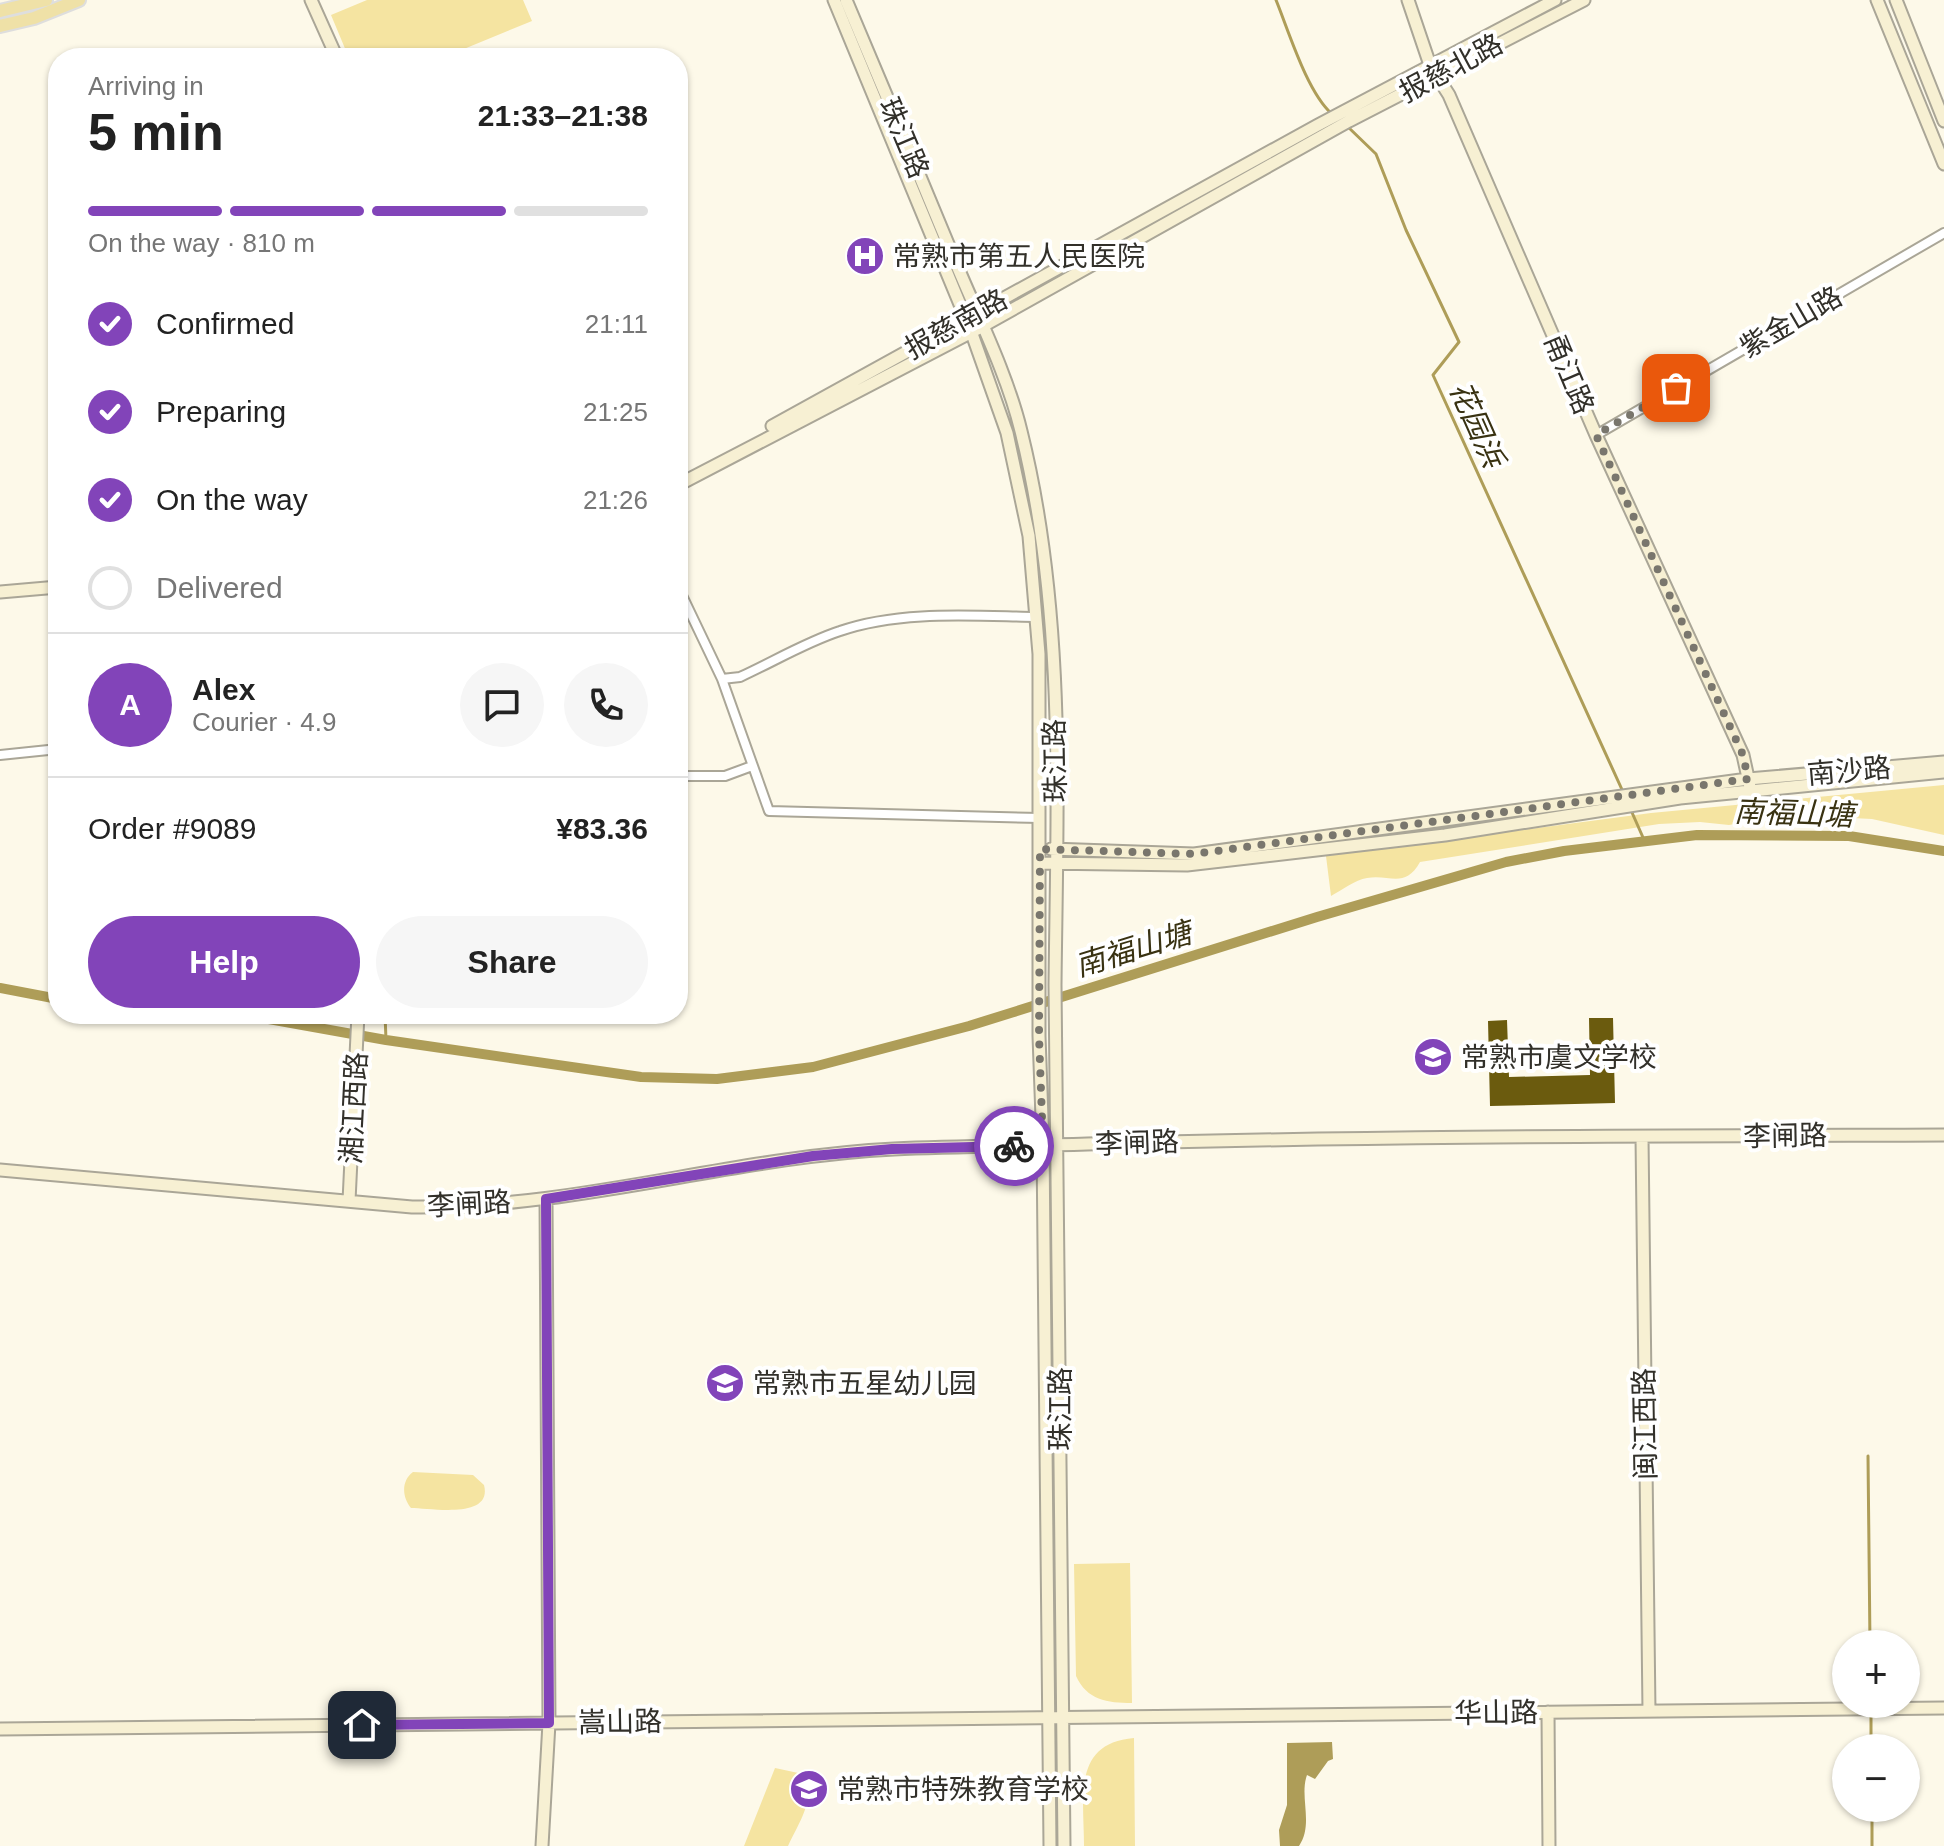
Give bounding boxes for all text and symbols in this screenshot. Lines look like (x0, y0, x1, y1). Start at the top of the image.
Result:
street label: 报慈北路 (1394, 28, 1508, 108)
text: Arriving in (88, 71, 204, 101)
street label: 珠江路 (873, 93, 935, 183)
text: 21:33–21:38 (478, 99, 648, 132)
text: 5 min (88, 103, 224, 161)
text: On the way · 810 m (88, 228, 315, 258)
hospital icon: 常熟市第五人民医院 (844, 235, 886, 277)
place label: 常熟市第五人民医院 (893, 241, 1145, 272)
street label: 紫金山路 (1735, 281, 1847, 363)
street label: 报慈南路 (899, 283, 1013, 365)
icon: check (88, 302, 132, 346)
text: Confirmed (156, 307, 294, 340)
text: 21:11 (585, 309, 648, 339)
street label: 甬江路 (1538, 329, 1600, 419)
pin (1642, 354, 1710, 422)
icon: bag (1654, 366, 1698, 410)
water label: 花园浜 (1444, 376, 1512, 475)
icon: check (88, 390, 132, 434)
text: Preparing (156, 395, 286, 428)
text: 21:25 (583, 397, 648, 427)
icon: check (88, 478, 132, 522)
text: On the way (156, 483, 308, 516)
text: 21:26 (583, 485, 648, 515)
text: Delivered (156, 571, 283, 604)
button: chat (460, 663, 544, 747)
button: phone (564, 663, 648, 747)
text: Alex (192, 673, 255, 706)
text: A (119, 688, 141, 721)
text: Courier · 4.9 (192, 707, 337, 737)
street label: 珠江路 (1039, 719, 1071, 803)
street label: 南沙路 (1806, 752, 1892, 790)
water label: 南福山塘 (1733, 794, 1860, 832)
text: Order #9089 (88, 812, 256, 845)
text: ¥83.36 (556, 812, 648, 845)
water label: 南福山塘 (1071, 914, 1200, 982)
button: Help (88, 916, 360, 1008)
button: Share (376, 916, 648, 1008)
school or university icon: 常熟市虞文学校 (1412, 1036, 1454, 1078)
place label: 常熟市虞文学校 (1461, 1042, 1657, 1073)
street label: 湘江西路 (336, 1051, 372, 1165)
courier (974, 1106, 1054, 1186)
street label: 李闸路 (1743, 1120, 1827, 1152)
icon: bike (992, 1124, 1036, 1168)
street label: 李闸路 (1094, 1126, 1180, 1160)
street label: 李闸路 (426, 1186, 512, 1222)
school or university icon: 常熟市五星幼儿园 (704, 1362, 746, 1404)
street label: 珠江路 (1045, 1367, 1076, 1451)
place label: 常熟市五星幼儿园 (753, 1368, 977, 1399)
street label: 闽江西路 (1629, 1368, 1661, 1480)
map controls (1832, 1630, 1920, 1822)
button: + (1832, 1630, 1920, 1718)
pin (328, 1691, 396, 1759)
street label: 华山路 (1454, 1697, 1538, 1729)
icon: home (340, 1703, 384, 1747)
street label: 嵩山路 (578, 1706, 662, 1738)
button: − (1832, 1734, 1920, 1822)
school or university icon: 常熟市特殊教育学校 (788, 1768, 830, 1810)
place label: 常熟市特殊教育学校 (837, 1774, 1089, 1805)

